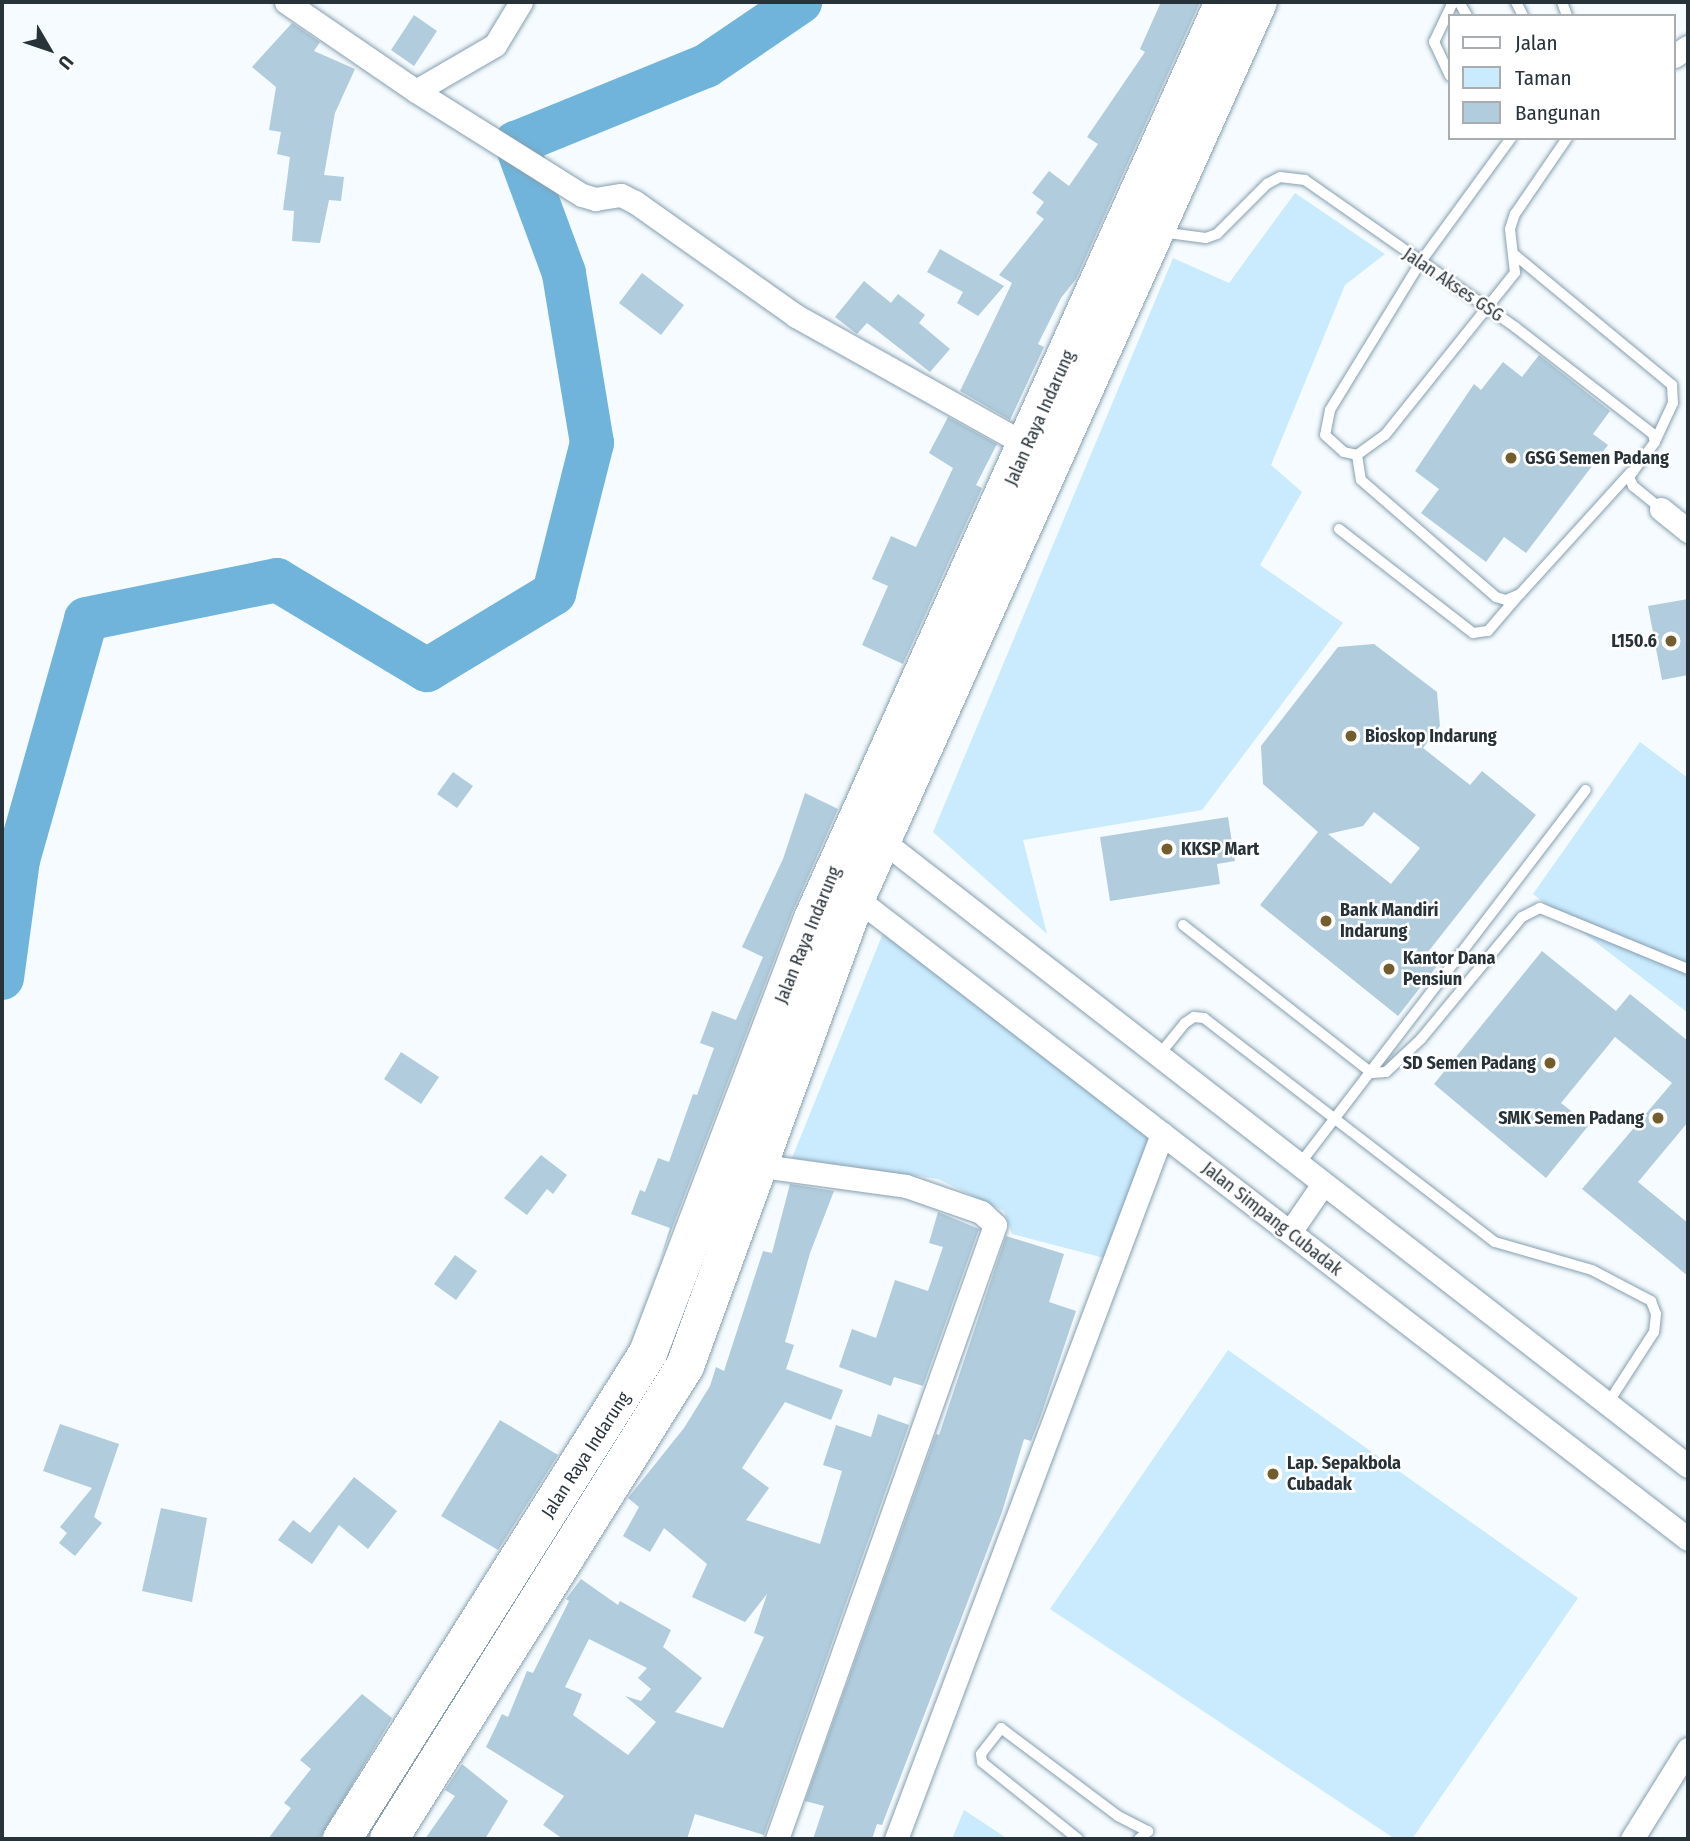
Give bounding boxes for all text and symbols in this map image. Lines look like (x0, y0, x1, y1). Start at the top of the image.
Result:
north arrow (14, 14, 84, 84)
legend (1448, 14, 1676, 140)
text: Jalan (1515, 30, 1558, 56)
text: U (53, 51, 78, 74)
text: Taman (1515, 65, 1571, 91)
text: Bangunan (1515, 100, 1601, 126)
street label: Jalan Akses GSG (1399, 243, 1507, 327)
street label: Jalan Raya Indarung (1000, 347, 1080, 489)
place label: GSG Semen Padang (1525, 447, 1669, 469)
marker: GSG Semen Padang (1503, 450, 1519, 466)
place label: L150.6 (1611, 630, 1657, 652)
marker: L150.6 (1663, 633, 1679, 649)
place label: Bioskop Indarung (1365, 725, 1497, 747)
marker: Bioskop Indarung (1343, 728, 1359, 744)
place label: KKSP Mart (1181, 838, 1259, 860)
marker: KKSP Mart (1159, 841, 1175, 857)
street label: Jalan Raya Indarung (771, 863, 845, 1007)
place label: Bank Mandiri Indarung (1340, 900, 1438, 942)
marker: Bank Mandiri Indarung (1318, 913, 1334, 929)
place label: Kantor Dana Pensiun (1403, 948, 1495, 990)
marker: Kantor Dana Pensiun (1381, 961, 1397, 977)
place label: SD Semen Padang (1403, 1052, 1536, 1074)
marker: SD Semen Padang (1542, 1055, 1558, 1071)
place label: SMK Semen Padang (1498, 1107, 1644, 1129)
marker: SMK Semen Padang (1650, 1110, 1666, 1126)
street label: Jalan Simpang Cubadak (1198, 1158, 1346, 1280)
street label: Jalan Raya Indarung (537, 1388, 635, 1522)
place label: Lap. Sepakbola Cubadak (1287, 1453, 1401, 1496)
marker: Lap. Sepakbola Cubadak (1265, 1466, 1281, 1482)

